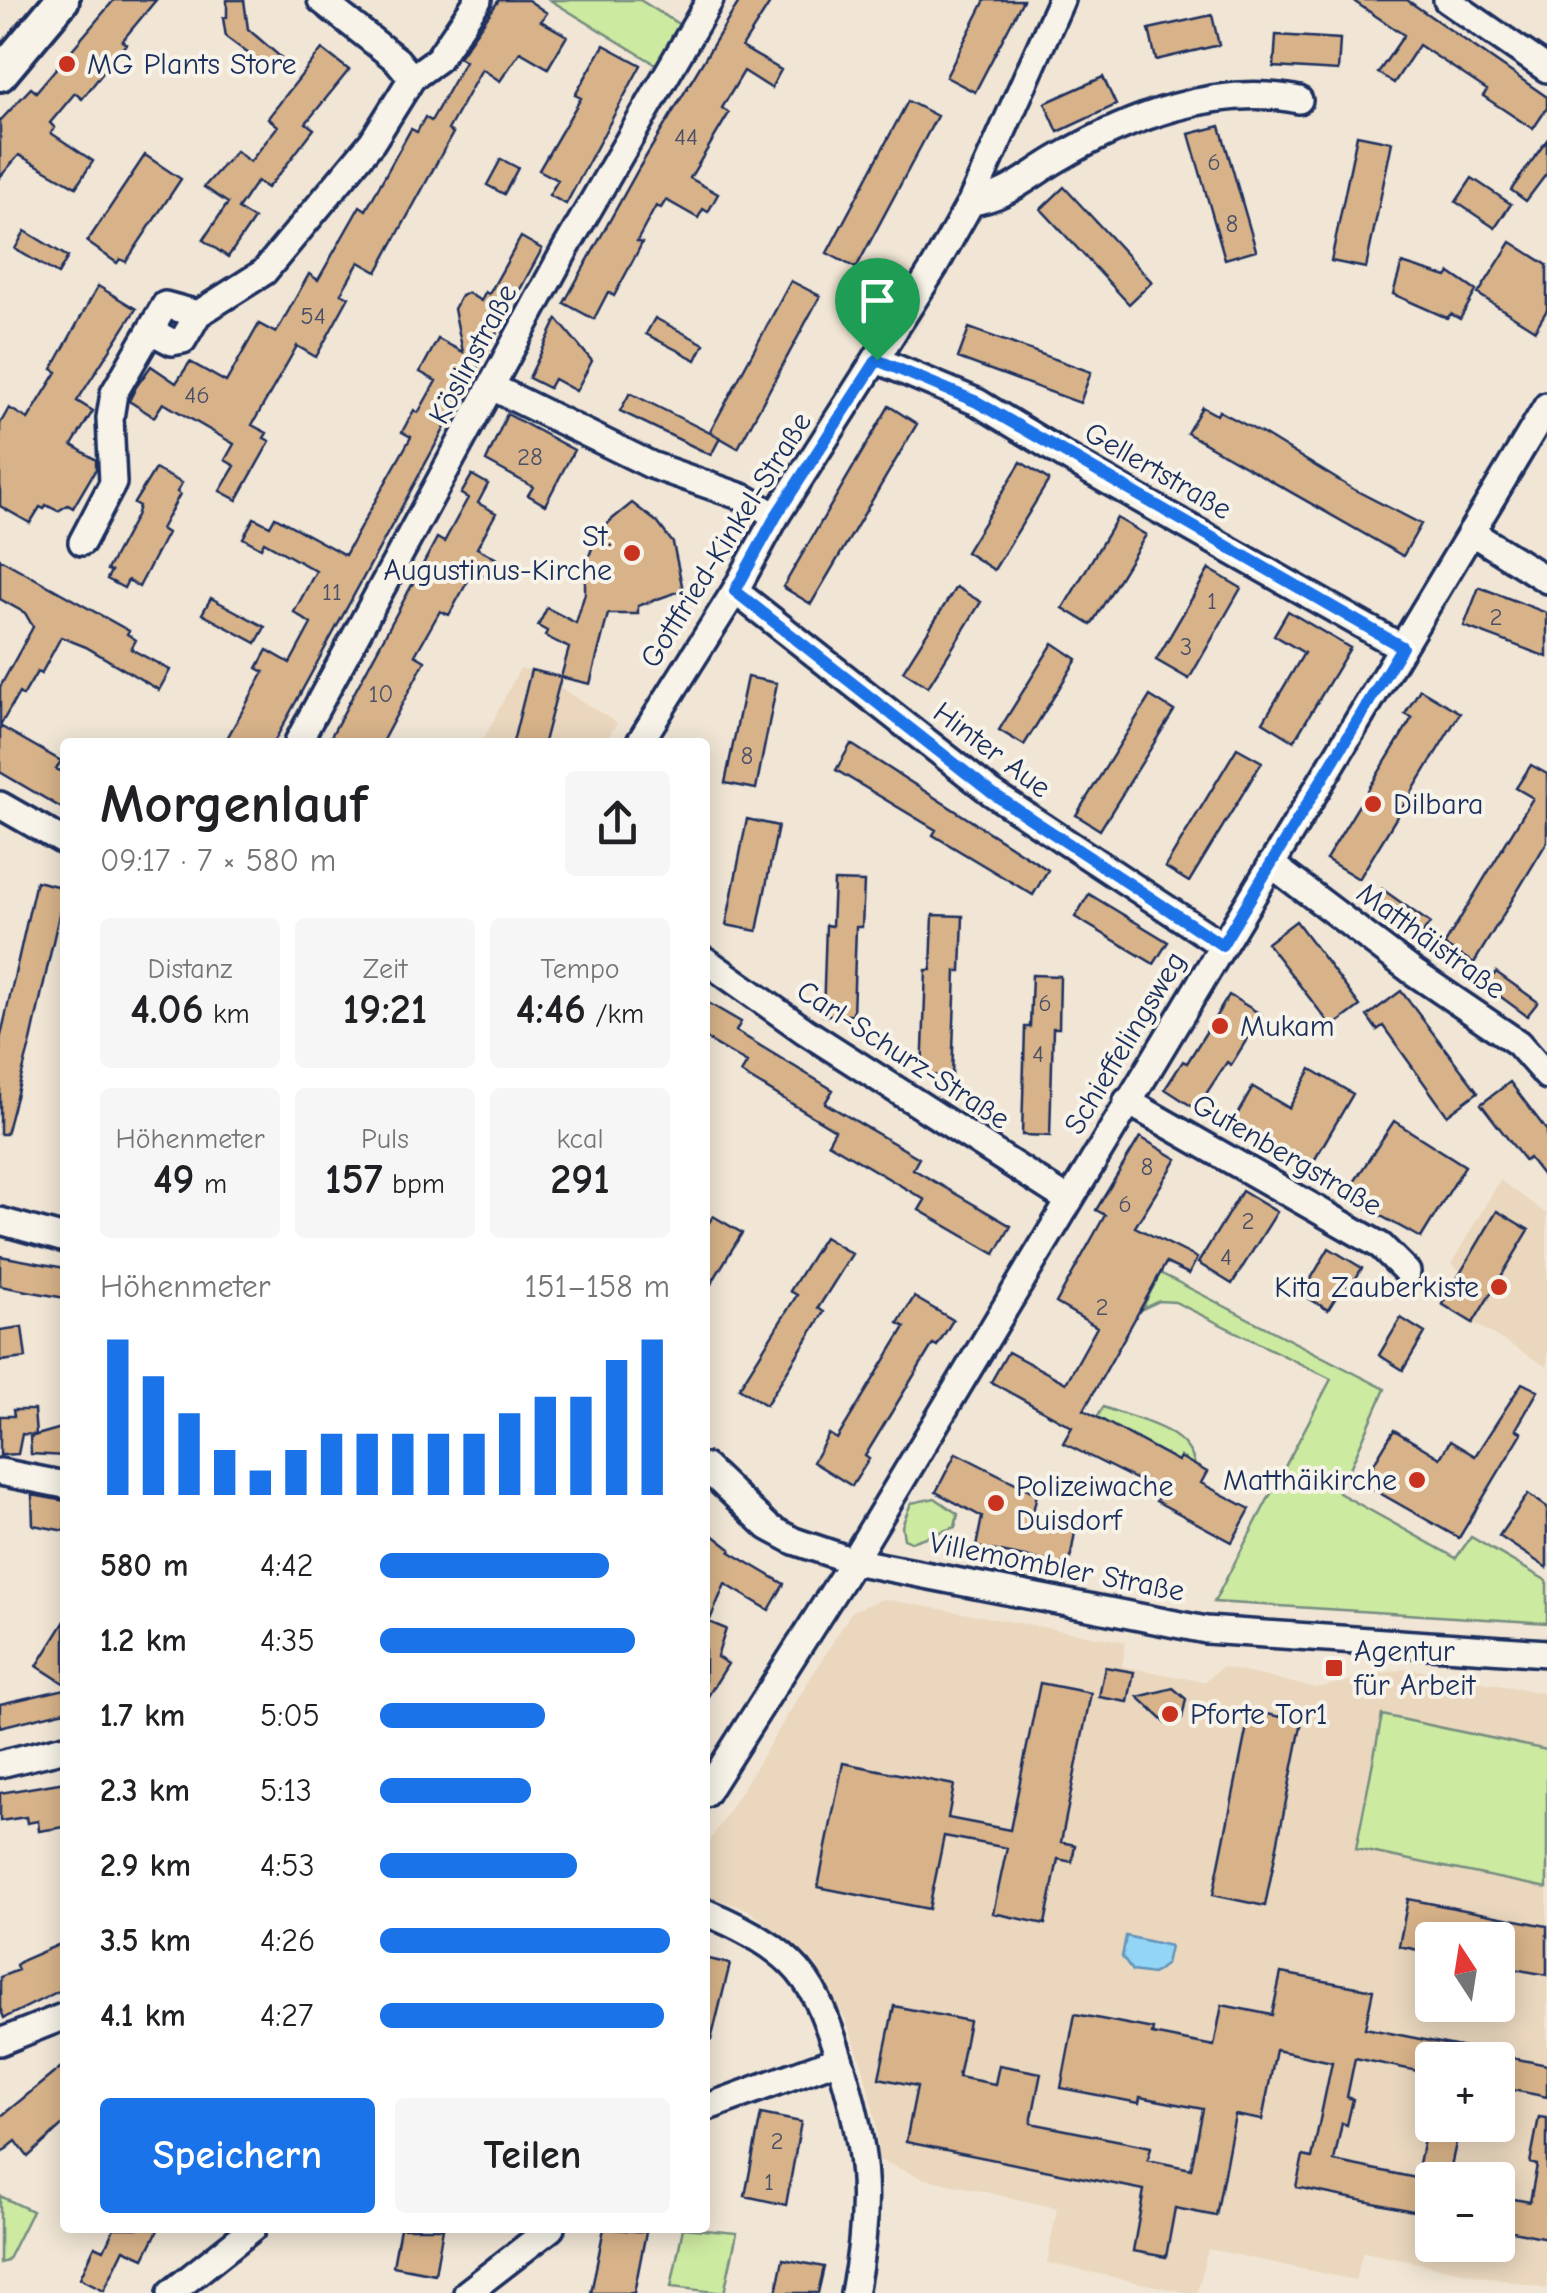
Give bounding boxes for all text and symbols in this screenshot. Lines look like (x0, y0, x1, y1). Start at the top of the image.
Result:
place label: MG Plants Store (87, 47, 297, 82)
marker: MG Plants Store (56, 53, 78, 75)
house number: 44 (674, 122, 698, 151)
house number: 6 (1207, 147, 1221, 176)
house number: 8 (1226, 209, 1238, 238)
pin (835, 258, 920, 361)
icon: arrive (850, 273, 905, 328)
street label: Köslinstraße (421, 278, 525, 430)
house number: 54 (300, 301, 326, 330)
house number: 46 (184, 380, 210, 409)
street label: Gottfried-Kinkel-Straße (633, 406, 819, 674)
street label: Gellertstraße (1078, 415, 1238, 527)
house number: 28 (517, 442, 543, 471)
place label: St. Augustinus-Kirche (383, 519, 612, 588)
marker: St. Augustinus-Kirche (621, 542, 643, 564)
house number: 11 (322, 577, 342, 606)
house number: 1 (1207, 586, 1217, 615)
house number: 2 (1489, 602, 1503, 631)
house number: 3 (1180, 632, 1192, 661)
house number: 10 (368, 679, 394, 708)
street label: Hinter Aue (927, 695, 1057, 805)
house number: 8 (741, 741, 753, 770)
button: share (565, 771, 670, 876)
text: Morgenlauf (100, 772, 367, 836)
place label: Dilbara (1393, 787, 1484, 822)
marker: Dilbara (1362, 793, 1384, 815)
text: 09:17 · 7 × 580 m (100, 842, 336, 879)
street label: Matthäistraße (1350, 875, 1512, 1007)
street label: Schieffelingsweg (1057, 945, 1193, 1141)
text: Distanz (148, 953, 232, 985)
text: Zeit (363, 953, 407, 985)
text: Tempo (540, 953, 620, 985)
street label: Carl-Schurz-Straße (790, 973, 1016, 1137)
text: 4.06 (130, 985, 204, 1034)
text: 19:21 (343, 985, 427, 1034)
text: 4:46 (516, 985, 586, 1034)
house number: 6 (1038, 988, 1052, 1017)
text: km (204, 998, 250, 1030)
text: /km (586, 998, 644, 1030)
place label: Mukam (1240, 1009, 1335, 1044)
marker: Mukam (1209, 1015, 1231, 1037)
house number: 4 (1032, 1039, 1044, 1068)
street label: Gutenbergstraße (1186, 1087, 1388, 1223)
text: Höhenmeter (115, 1123, 265, 1155)
text: Puls (361, 1123, 409, 1155)
text: kcal (556, 1123, 604, 1155)
house number: 8 (1141, 1152, 1153, 1181)
text: 49 (153, 1155, 195, 1204)
text: 157 (325, 1155, 383, 1204)
text: 291 (550, 1155, 610, 1204)
text: m (195, 1168, 227, 1200)
text: bpm (383, 1168, 445, 1200)
house number: 6 (1118, 1189, 1132, 1218)
house number: 2 (1241, 1206, 1255, 1235)
house number: 4 (1220, 1242, 1232, 1271)
text: Höhenmeter (100, 1268, 270, 1305)
text: 151–158 m (524, 1268, 670, 1305)
place label: Kita Zauberkiste (1274, 1270, 1479, 1305)
marker: Kita Zauberkiste (1488, 1276, 1510, 1298)
house number: 2 (1095, 1292, 1109, 1321)
place label: Matthäikirche (1223, 1463, 1397, 1498)
place label: Polizeiwache Duisdorf (1016, 1469, 1173, 1538)
marker: Matthäikirche (1406, 1469, 1428, 1491)
marker: Polizeiwache Duisdorf (985, 1492, 1007, 1514)
street label: Villemombler Straße (927, 1525, 1187, 1609)
text: 580 m (100, 1547, 189, 1584)
text: 4:42 (260, 1547, 314, 1584)
text: 1.2 km (100, 1622, 187, 1659)
text: 4:35 (260, 1622, 315, 1659)
place label: Agentur für Arbeit (1353, 1634, 1477, 1703)
marker: Agentur für Arbeit (1323, 1657, 1345, 1679)
text: 1.7 km (100, 1697, 185, 1734)
text: 5:05 (260, 1697, 320, 1734)
place label: Pforte Tor1 (1190, 1697, 1328, 1732)
marker: Pforte Tor1 (1159, 1703, 1181, 1725)
text: 2.3 km (100, 1772, 190, 1809)
text: 5:13 (260, 1772, 312, 1809)
text: 2.9 km (100, 1847, 191, 1884)
text: 4:53 (260, 1847, 315, 1884)
text: 3.5 km (100, 1922, 191, 1959)
text: 4:26 (260, 1922, 315, 1959)
north arrow (1415, 1922, 1515, 2022)
map controls (1415, 1922, 1515, 2262)
text: 4.1 km (100, 1997, 186, 2034)
text: 4:27 (260, 1997, 313, 2034)
button: + (1415, 2042, 1515, 2142)
button: Speichern (100, 2098, 375, 2213)
button: Teilen (395, 2098, 670, 2213)
house number: 2 (770, 2126, 784, 2155)
button: − (1415, 2162, 1515, 2262)
house number: 1 (764, 2167, 774, 2196)

